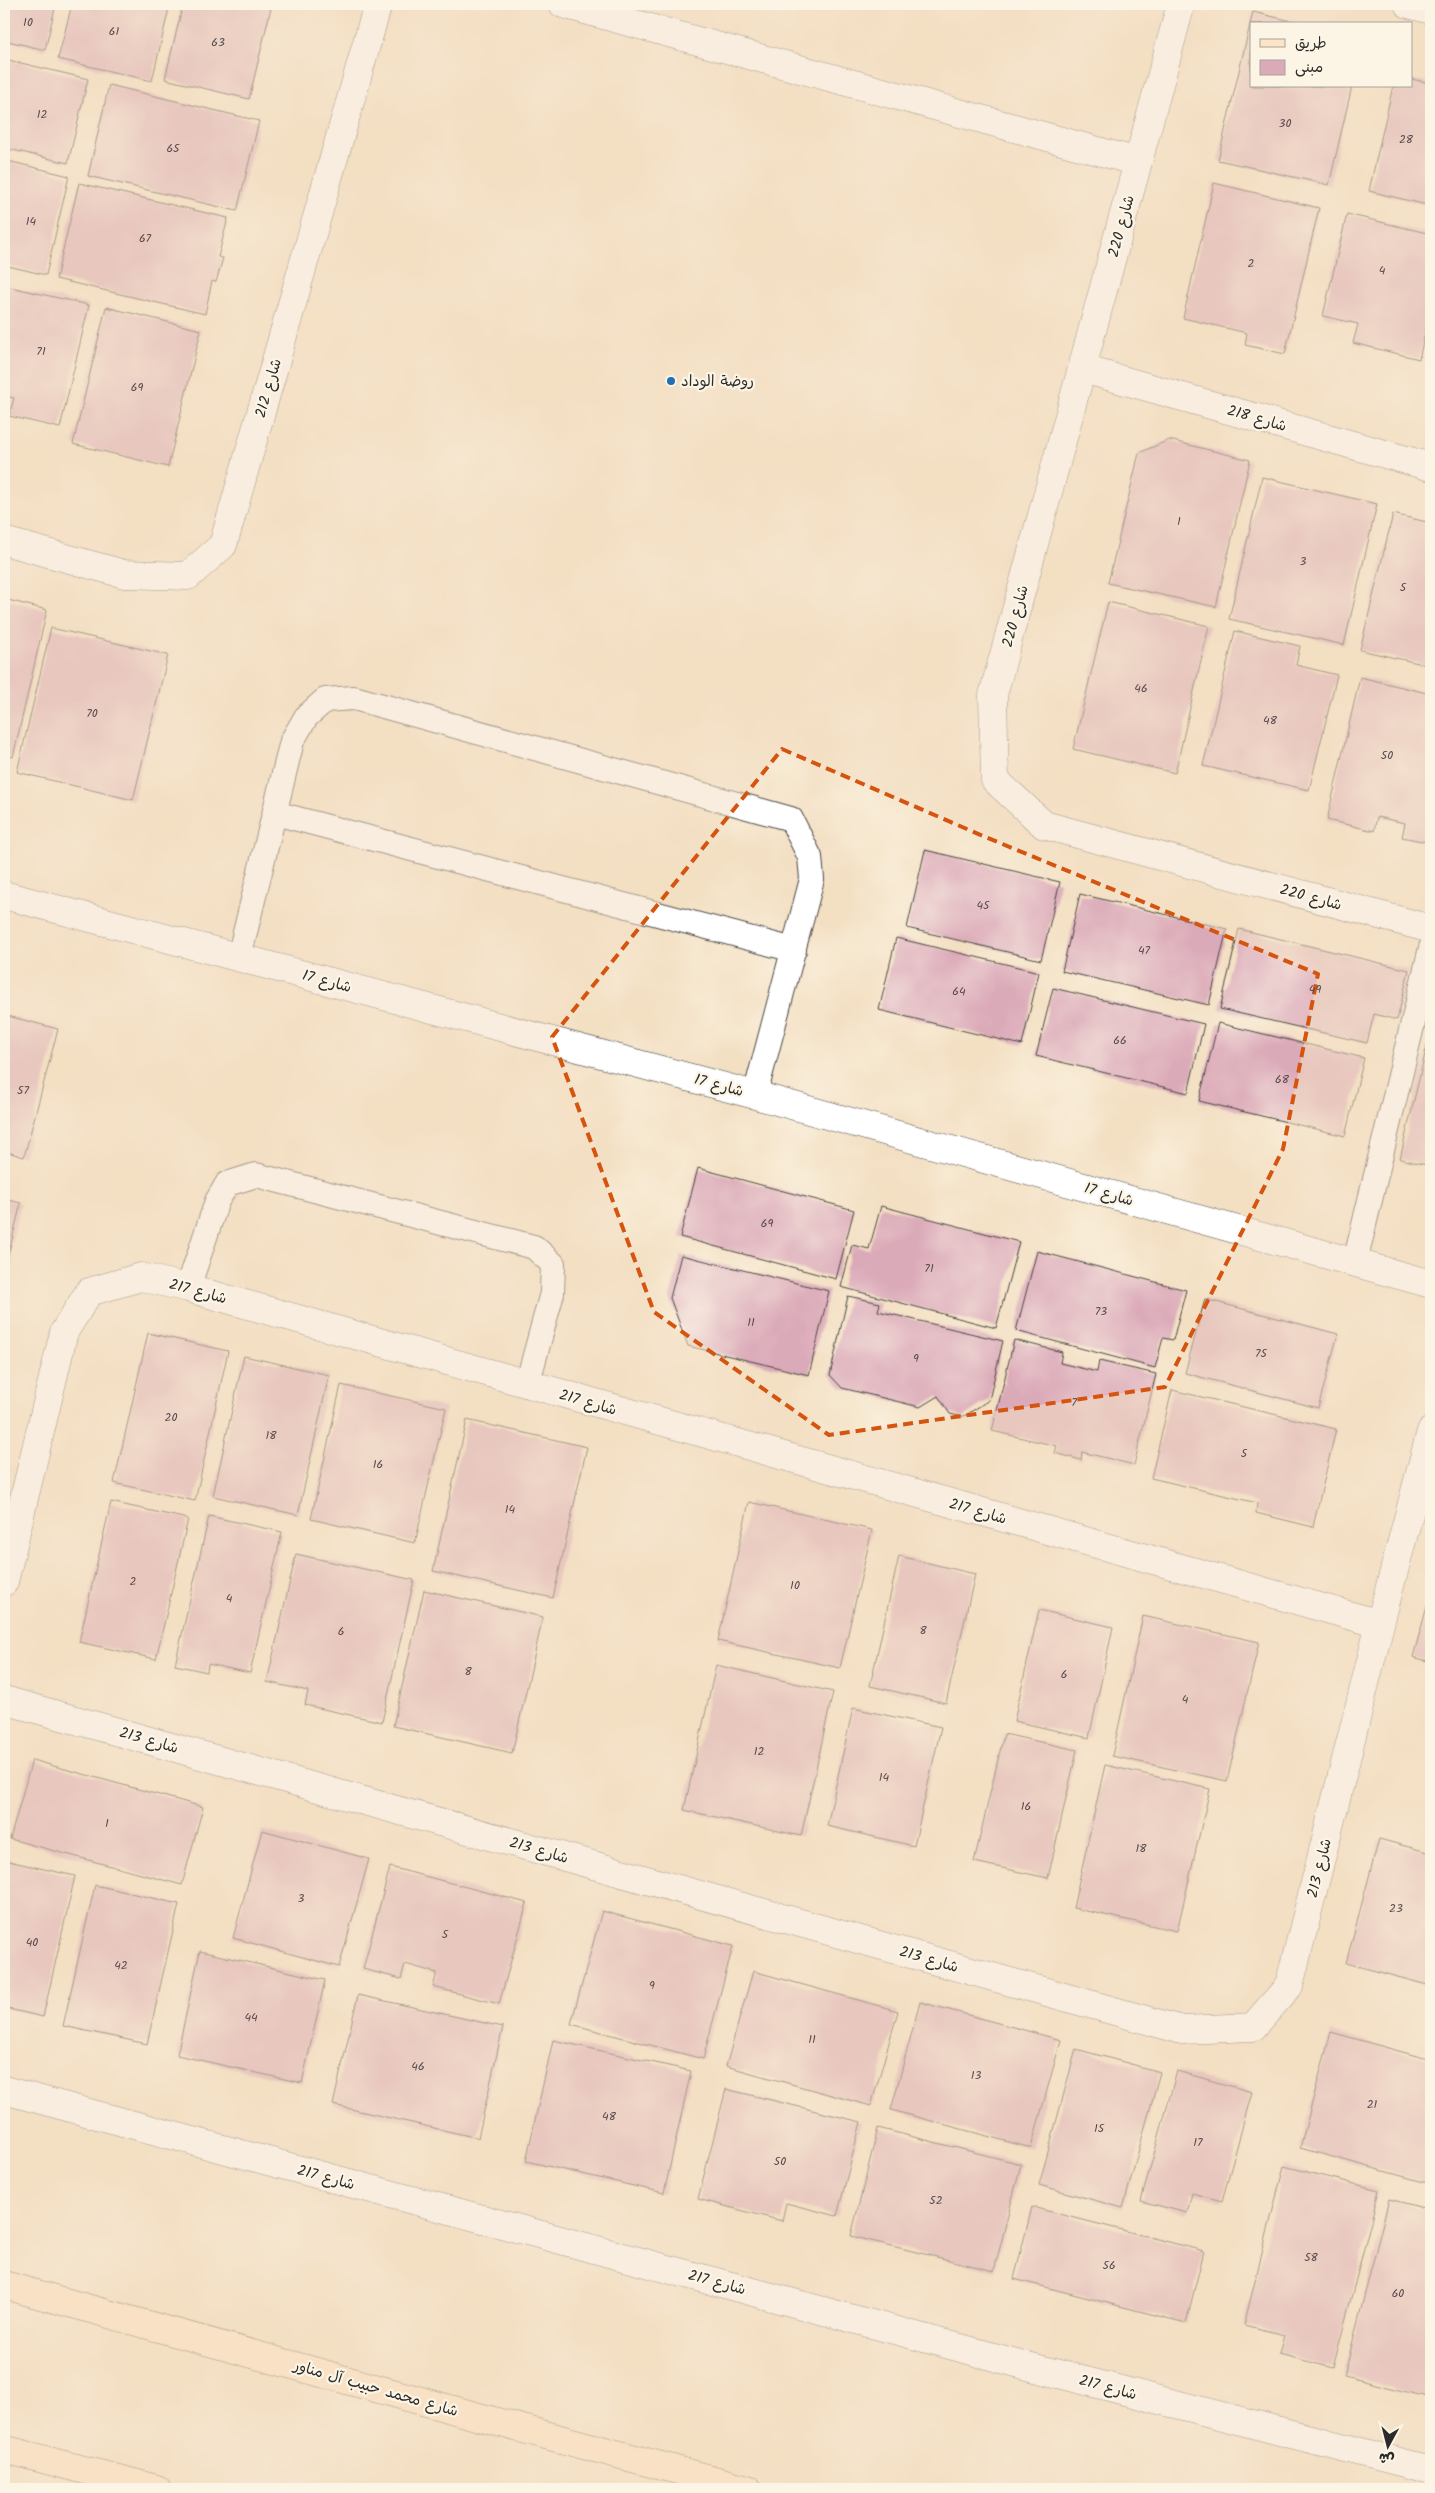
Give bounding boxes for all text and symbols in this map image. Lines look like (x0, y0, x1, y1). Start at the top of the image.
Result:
house number: 10 (23, 13, 33, 32)
house number: 61 (109, 22, 119, 41)
legend (1250, 22, 1412, 88)
text: طريق (1295, 32, 1327, 56)
house number: 63 (211, 33, 225, 52)
text: مبنى (1295, 56, 1323, 80)
house number: 12 (37, 105, 47, 124)
house number: 30 (1279, 114, 1291, 133)
house number: 28 (1399, 130, 1414, 149)
house number: 65 (166, 139, 181, 158)
street label: شارع 220 (1102, 193, 1142, 260)
house number: 14 (26, 212, 37, 231)
house number: 67 (139, 229, 152, 248)
house number: 2 (1248, 254, 1255, 273)
house number: 4 (1379, 261, 1386, 280)
house number: 71 (36, 342, 46, 361)
street label: شارع 212 (249, 356, 289, 421)
place label: روضة الوداد (681, 370, 754, 394)
marker: روضة الوداد (665, 375, 677, 387)
house number: 69 (131, 378, 143, 397)
street label: شارع 218 (1224, 399, 1289, 439)
house number: 1 (1177, 512, 1181, 531)
house number: 3 (1300, 552, 1307, 571)
house number: 5 (1400, 578, 1408, 597)
street label: شارع 220 (996, 583, 1036, 650)
house number: 46 (1134, 679, 1148, 698)
house number: 70 (86, 704, 98, 723)
house number: 48 (1263, 711, 1278, 730)
house number: 50 (1381, 746, 1393, 765)
street label: شارع 220 (1277, 878, 1344, 918)
house number: 45 (976, 896, 991, 915)
house number: 47 (1138, 941, 1151, 960)
street label: شارع 17 (299, 964, 354, 1000)
house number: 49 (1309, 980, 1321, 999)
house number: 64 (952, 982, 966, 1001)
house number: 66 (1113, 1031, 1127, 1050)
street label: شارع 17 (691, 1068, 746, 1104)
house number: 68 (1275, 1070, 1290, 1089)
house number: 57 (17, 1081, 29, 1100)
street label: شارع 17 (1081, 1177, 1136, 1213)
house number: 69 (761, 1214, 773, 1233)
house number: 71 (924, 1259, 934, 1278)
street label: شارع 217 (166, 1273, 229, 1311)
house number: 73 (1095, 1302, 1107, 1321)
house number: 11 (747, 1313, 755, 1332)
house number: 75 (1255, 1344, 1269, 1363)
house number: 9 (913, 1349, 919, 1368)
street label: شارع 217 (556, 1383, 619, 1423)
house number: 7 (1071, 1393, 1077, 1412)
house number: 20 (165, 1408, 177, 1427)
house number: 18 (266, 1426, 277, 1445)
house number: 5 (1241, 1444, 1249, 1463)
house number: 16 (373, 1455, 383, 1474)
street label: شارع 217 (946, 1492, 1009, 1532)
house number: 14 (505, 1500, 516, 1519)
house number: 2 (130, 1572, 137, 1591)
house number: 10 (790, 1576, 800, 1595)
house number: 4 (226, 1589, 233, 1608)
house number: 8 (919, 1621, 927, 1640)
house number: 6 (338, 1622, 344, 1641)
house number: 8 (464, 1662, 472, 1681)
house number: 6 (1061, 1665, 1067, 1684)
house number: 4 (1182, 1690, 1189, 1709)
street label: شارع 213 (116, 1721, 181, 1761)
house number: 12 (754, 1742, 764, 1761)
house number: 14 (879, 1768, 890, 1787)
house number: 16 (1021, 1797, 1031, 1816)
house number: 1 (105, 1814, 109, 1833)
street label: شارع 213 (506, 1831, 571, 1871)
street label: شارع 213 (1301, 1836, 1339, 1900)
house number: 18 (1136, 1839, 1147, 1858)
house number: 3 (298, 1889, 305, 1908)
house number: 23 (1389, 1899, 1403, 1918)
house number: 5 (442, 1925, 450, 1944)
house number: 40 (26, 1933, 38, 1952)
street label: شارع 213 (896, 1940, 961, 1980)
house number: 42 (114, 1956, 128, 1975)
house number: 9 (649, 1976, 655, 1995)
house number: 44 (244, 2008, 258, 2027)
house number: 11 (808, 2030, 816, 2049)
house number: 46 (411, 2057, 425, 2076)
house number: 13 (971, 2066, 981, 2085)
house number: 21 (1367, 2095, 1378, 2114)
house number: 48 (602, 2107, 617, 2126)
house number: 15 (1094, 2119, 1106, 2138)
house number: 17 (1193, 2133, 1203, 2152)
house number: 50 (774, 2152, 786, 2171)
street label: شارع 217 (294, 2159, 357, 2197)
house number: 52 (929, 2191, 943, 2210)
house number: 58 (1304, 2248, 1319, 2267)
house number: 56 (1102, 2256, 1116, 2275)
street label: شارع 217 (685, 2264, 748, 2302)
house number: 60 (1392, 2284, 1404, 2303)
street label: شارع محمد حبيب آل مناور (290, 2354, 461, 2424)
street label: شارع 217 (1076, 2369, 1139, 2407)
north arrow (1362, 2420, 1412, 2470)
text: ش (1378, 2446, 1396, 2470)

